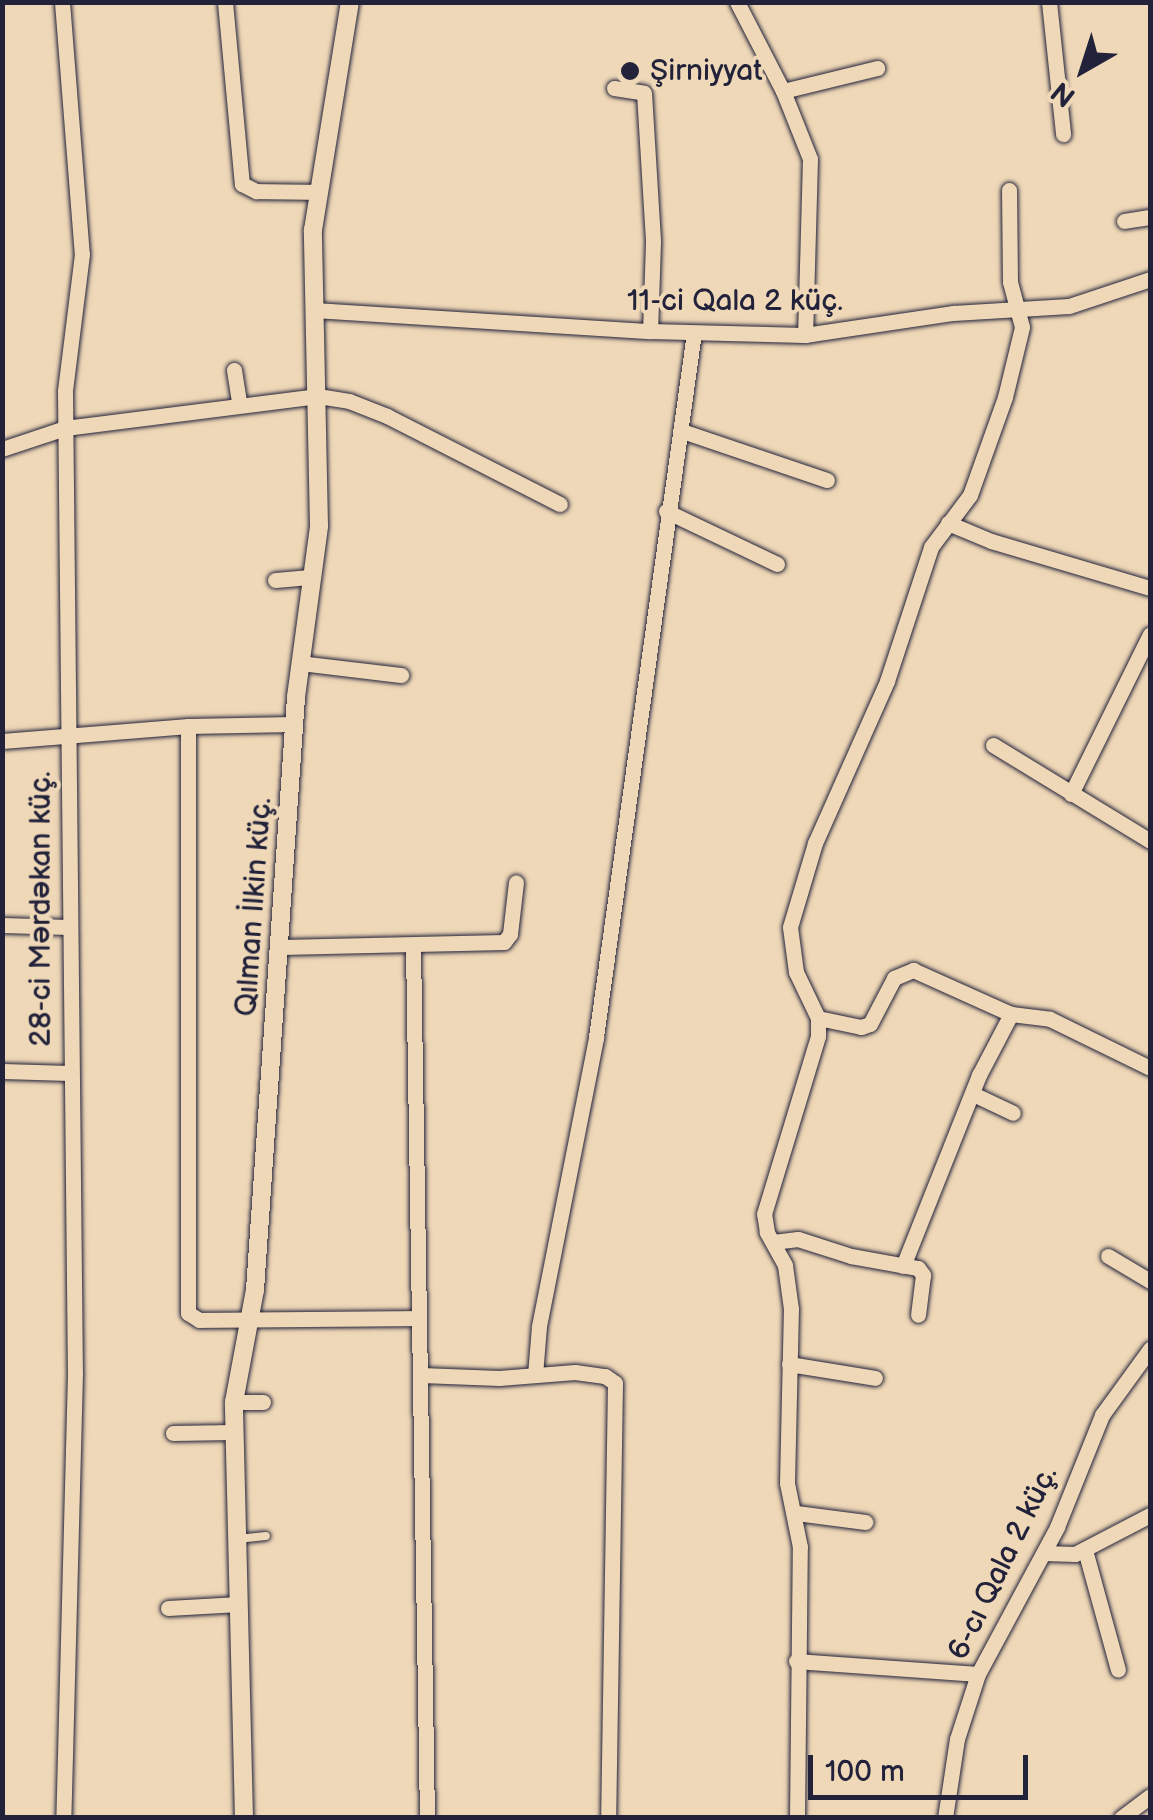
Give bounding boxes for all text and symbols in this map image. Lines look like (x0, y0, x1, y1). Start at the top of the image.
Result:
north arrow (1033, 20, 1133, 120)
place label: Şirniyyat (650, 53, 762, 89)
marker: Şirniyyat (619, 60, 641, 82)
text: N (1045, 74, 1082, 113)
street label: 11-ci Qala 2 küç. (627, 283, 843, 319)
street label: 28-ci Mərdəkan küç. (23, 771, 59, 1047)
street label: Qılman İlkin küç. (228, 796, 280, 1018)
street label: 6-cı Qala 2 küç. (940, 1460, 1066, 1666)
scale bar (813, 1735, 1033, 1797)
text: 100 m (825, 1754, 905, 1790)

